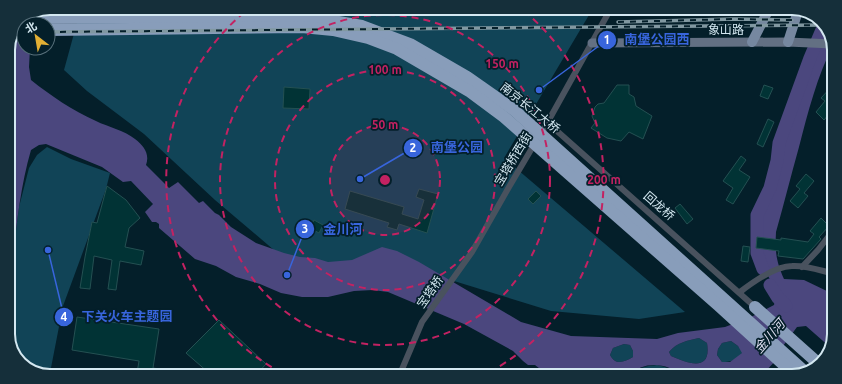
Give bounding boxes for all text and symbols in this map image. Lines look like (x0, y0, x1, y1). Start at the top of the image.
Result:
north arrow (16, 16, 56, 56)
text: 北 (23, 19, 39, 35)
street label: 象山路 (708, 23, 744, 36)
callout: 南堡公园西 (597, 27, 698, 52)
text: 南堡公园西 (624, 32, 690, 46)
text: 1 (604, 33, 610, 46)
text: 150 m (485, 57, 519, 70)
text: 100 m (368, 63, 402, 76)
street label: 南京长江大桥 (498, 80, 562, 135)
text: 50 m (372, 118, 398, 131)
street label: 宝塔桥西街 (492, 130, 534, 188)
callout: 南堡公园 (403, 135, 491, 160)
text: 南堡公园 (431, 140, 483, 154)
text: 2 (410, 141, 417, 154)
centre of rings (378, 173, 392, 187)
text: 200 m (587, 173, 621, 186)
street label: 回龙桥 (641, 189, 677, 222)
callout: 金川河 (295, 217, 370, 242)
text: 3 (302, 222, 308, 235)
text: 金川河 (323, 222, 363, 236)
street label: 宝塔桥 (414, 273, 445, 310)
callout: 下关火车主题园 (54, 304, 181, 329)
text: 下关火车主题园 (81, 309, 173, 323)
text: 4 (61, 310, 68, 323)
water label: 金川河 (751, 314, 789, 355)

